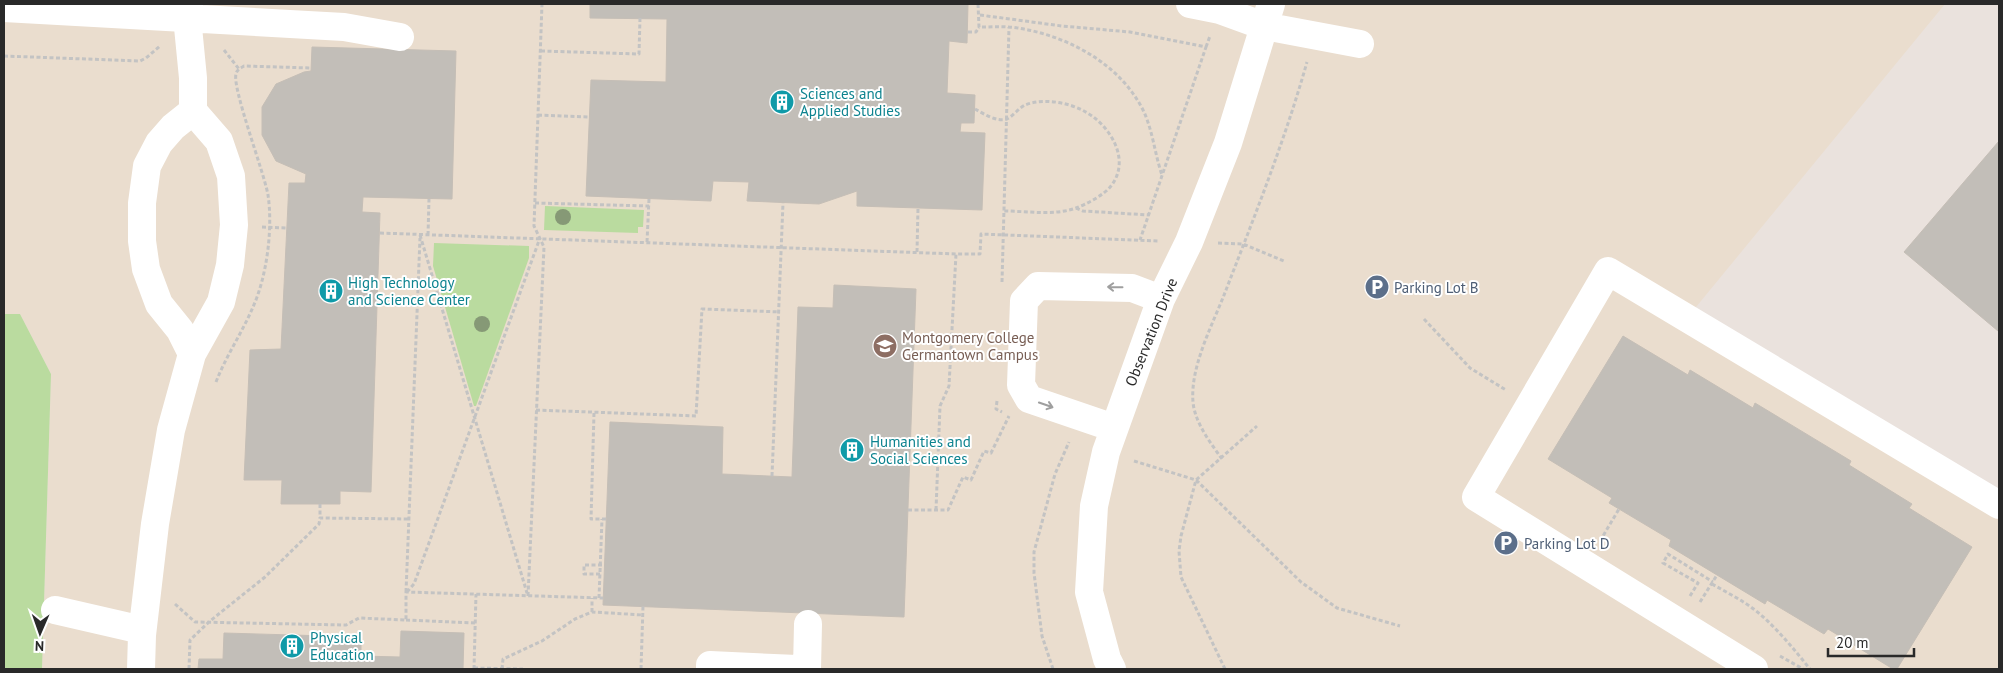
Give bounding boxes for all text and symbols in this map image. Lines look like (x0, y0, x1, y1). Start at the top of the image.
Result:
place label: Sciences and Applied Studies (800, 84, 900, 120)
building icon: Sciences and Applied Studies (769, 89, 795, 115)
place label: High Technology and Science Center (348, 273, 470, 309)
parking icon: Parking Lot B (1364, 274, 1390, 300)
street label: Observation Drive (1121, 275, 1181, 389)
building icon: High Technology and Science Center (318, 278, 344, 304)
place label: Parking Lot B (1394, 278, 1479, 297)
one-way arrow (1107, 283, 1123, 292)
place label: Montgomery College Germantown Campus (902, 328, 1038, 364)
school or university icon: Montgomery College Germantown Campus (872, 333, 898, 359)
one-way arrow (1037, 401, 1053, 410)
place label: Humanities and Social Sciences (870, 432, 971, 468)
building icon: Humanities and Social Sciences (839, 437, 865, 463)
parking icon: Parking Lot D (1493, 530, 1519, 556)
place label: Parking Lot D (1524, 534, 1610, 553)
north arrow (15, 608, 65, 658)
scale bar (1828, 626, 1914, 658)
place label: Physical Education (310, 628, 374, 664)
building icon: Physical Education (279, 633, 305, 659)
text: 20 m (1836, 633, 1869, 652)
text: N (35, 637, 44, 655)

